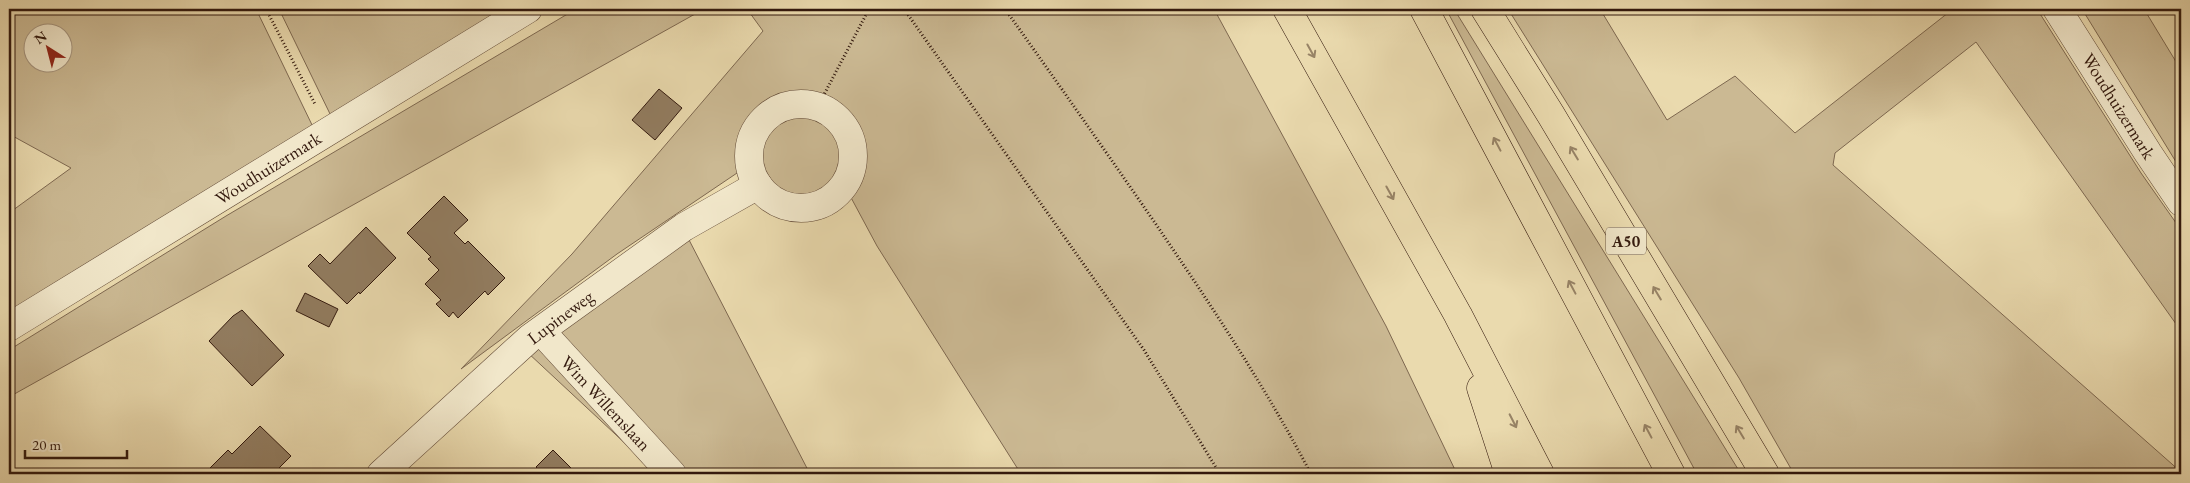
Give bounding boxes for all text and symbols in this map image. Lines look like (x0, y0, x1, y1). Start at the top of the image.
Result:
north arrow (22, 22, 72, 72)
text: N (30, 26, 51, 48)
one-way arrow (1306, 44, 1316, 59)
street label: Woudhuizermark (2077, 49, 2161, 164)
street label: Woudhuizermark (211, 126, 326, 210)
one-way arrow (1491, 137, 1501, 151)
one-way arrow (1568, 147, 1578, 161)
one-way arrow (1385, 186, 1395, 201)
road number: A50 (1606, 228, 1646, 255)
one-way arrow (1567, 280, 1577, 295)
street label: Lupineweg (522, 285, 598, 349)
one-way arrow (1651, 286, 1661, 300)
street label: Wim Willemslaan (556, 350, 656, 456)
one-way arrow (1509, 413, 1518, 428)
one-way arrow (1643, 424, 1652, 439)
one-way arrow (1735, 426, 1745, 440)
scale bar (25, 428, 128, 460)
text: 20 m (32, 435, 61, 454)

